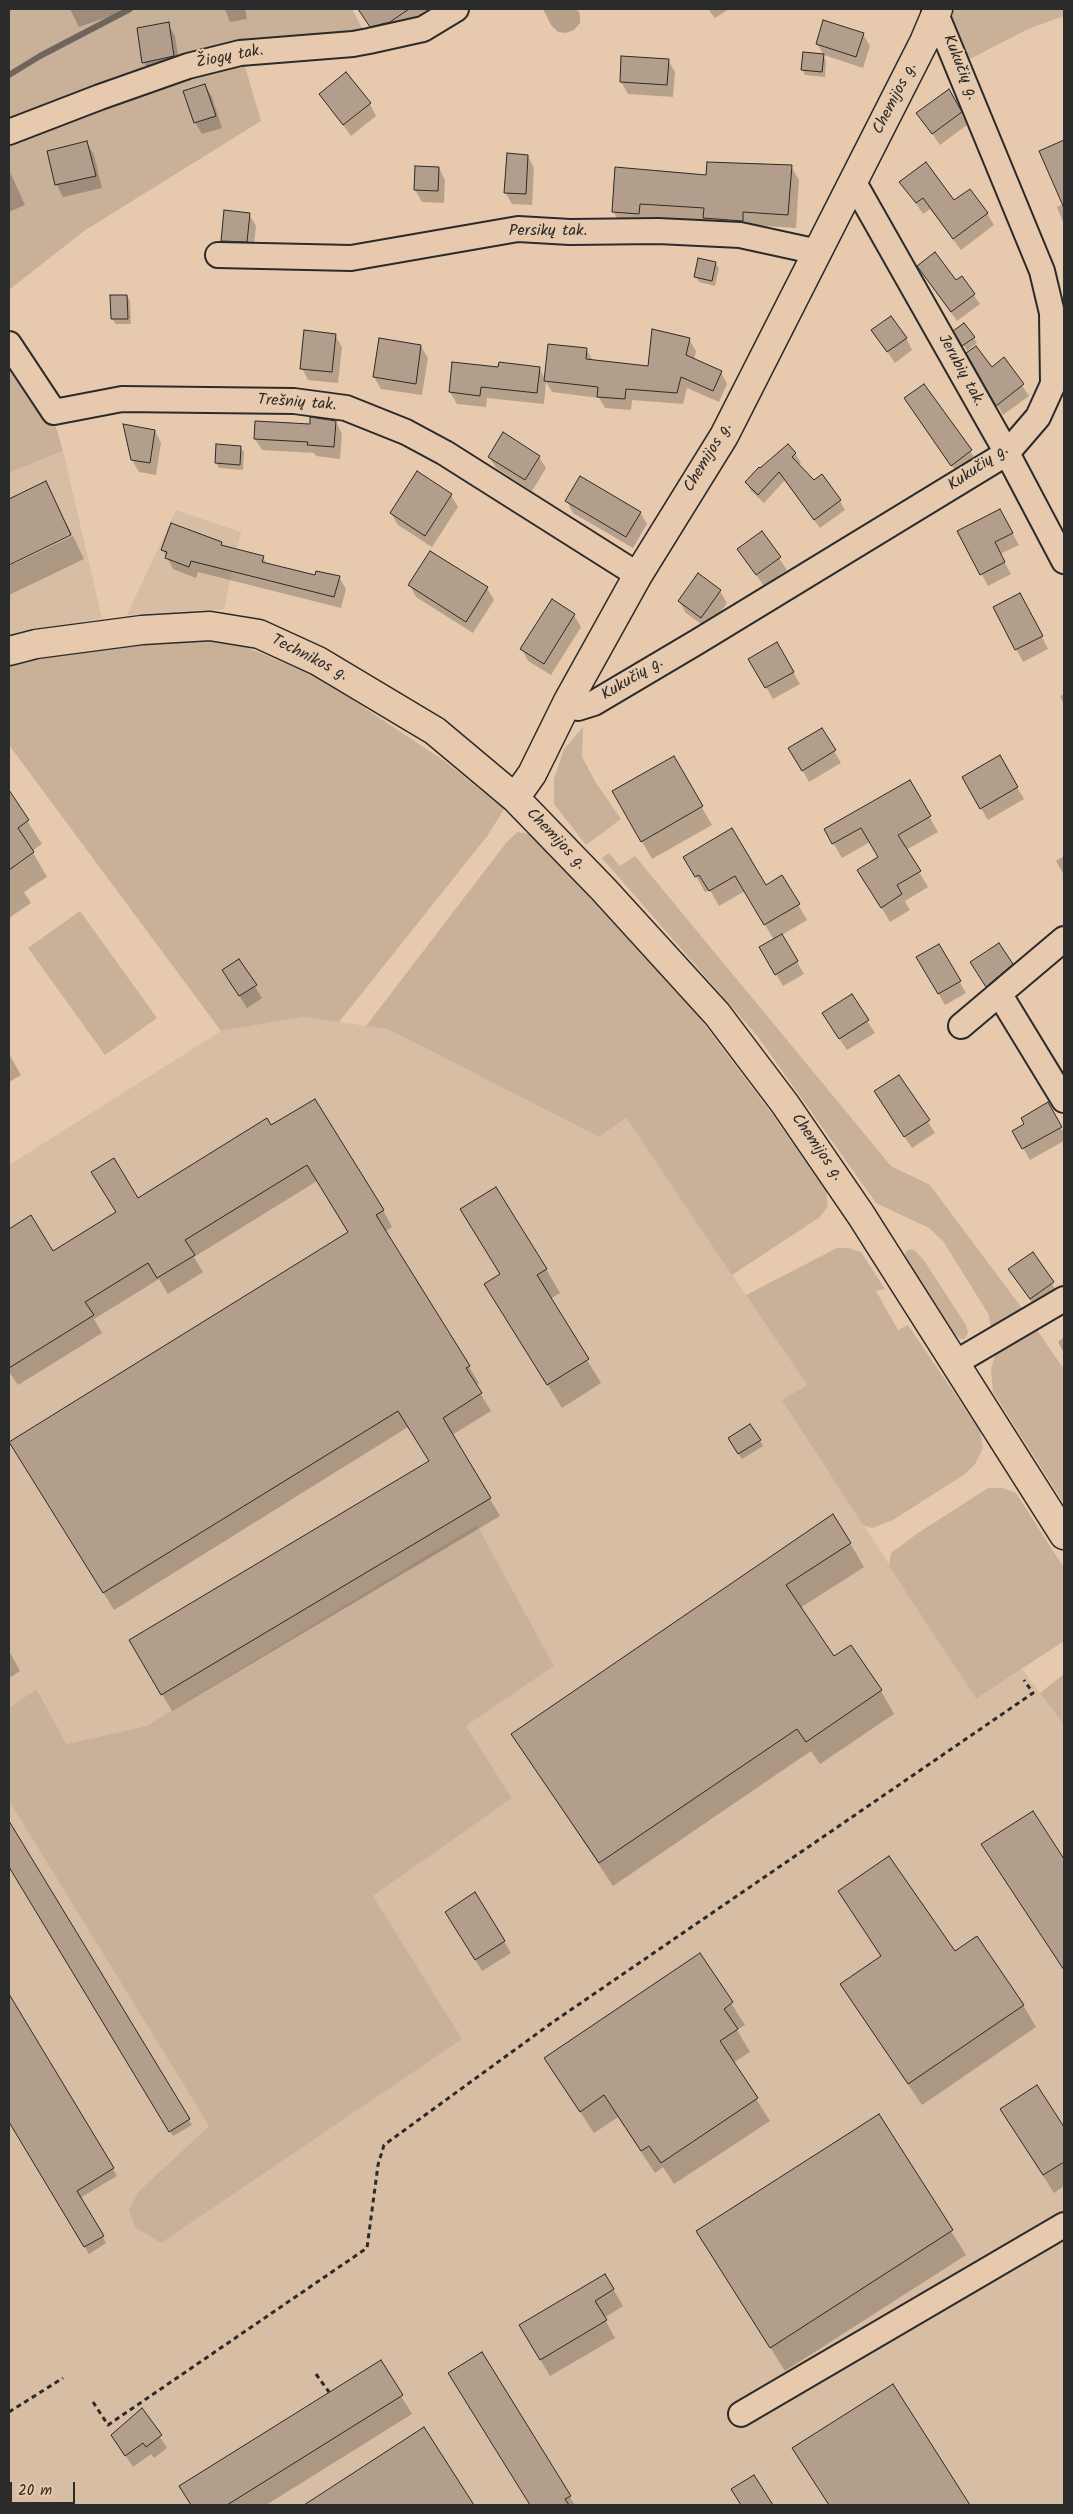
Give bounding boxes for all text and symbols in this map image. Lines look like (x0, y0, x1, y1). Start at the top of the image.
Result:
street label: Kukučių g. (937, 33, 981, 103)
street label: Žiogų tak. (195, 42, 265, 74)
street label: Chemijos g. (870, 60, 922, 138)
street label: Persikų tak. (509, 222, 587, 242)
street label: Jerubių tak. (932, 332, 988, 410)
street label: Trešnių tak. (257, 392, 337, 416)
street label: Chemijos g. (681, 420, 737, 496)
street label: Kukučių g. (945, 442, 1013, 496)
street label: Technikos g. (268, 632, 350, 686)
street label: Kukučių g. (599, 654, 667, 706)
street label: Chemijos g. (521, 805, 589, 875)
street label: Chemijos g. (786, 1111, 846, 1185)
scale bar (12, 2472, 78, 2504)
text: 20 m (18, 2479, 52, 2503)

